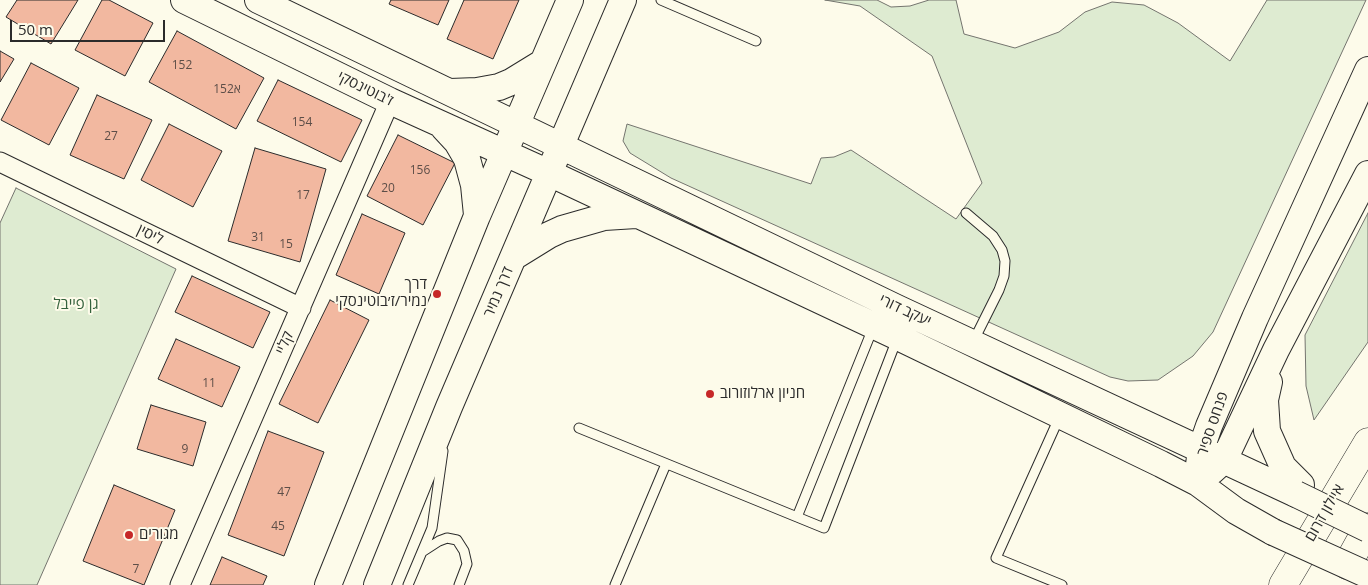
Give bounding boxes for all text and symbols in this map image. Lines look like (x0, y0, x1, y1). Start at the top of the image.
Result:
scale bar (12, 10, 168, 42)
text: 50 m (18, 19, 53, 39)
house number: 152 (172, 59, 192, 73)
street label: ז'בוטינסקי (334, 68, 396, 110)
house number: 152א (213, 83, 241, 97)
house number: 154 (292, 116, 312, 130)
house number: 27 (104, 130, 118, 144)
house number: 156 (410, 164, 430, 178)
house number: 20 (381, 182, 395, 196)
house number: 17 (296, 189, 310, 203)
street label: ליסין (134, 221, 166, 249)
house number: 31 (251, 231, 265, 245)
house number: 15 (279, 238, 293, 252)
street label: דרך נמיר (480, 264, 518, 320)
place label: דרך נמיר/ז׳בוטינסקי (335, 276, 427, 311)
marker: דרך נמיר/ז׳בוטינסקי (431, 288, 443, 300)
street label: יעקב דורי (876, 291, 934, 331)
park label: גן פייבל (54, 296, 98, 314)
street label: קליי (272, 329, 298, 357)
house number: 11 (202, 377, 216, 391)
place label: חניון ארלוזורוב (720, 385, 805, 403)
marker: חניון ארלוזורוב (704, 388, 716, 400)
street label: פנחס ספיר (1194, 390, 1232, 458)
house number: 9 (182, 443, 188, 457)
street label: איילון דרום (1301, 481, 1349, 545)
house number: 47 (277, 486, 291, 500)
house number: 45 (271, 520, 285, 534)
place label: מגורים (139, 526, 179, 544)
marker: מגורים (123, 529, 135, 541)
house number: 7 (133, 563, 139, 577)

